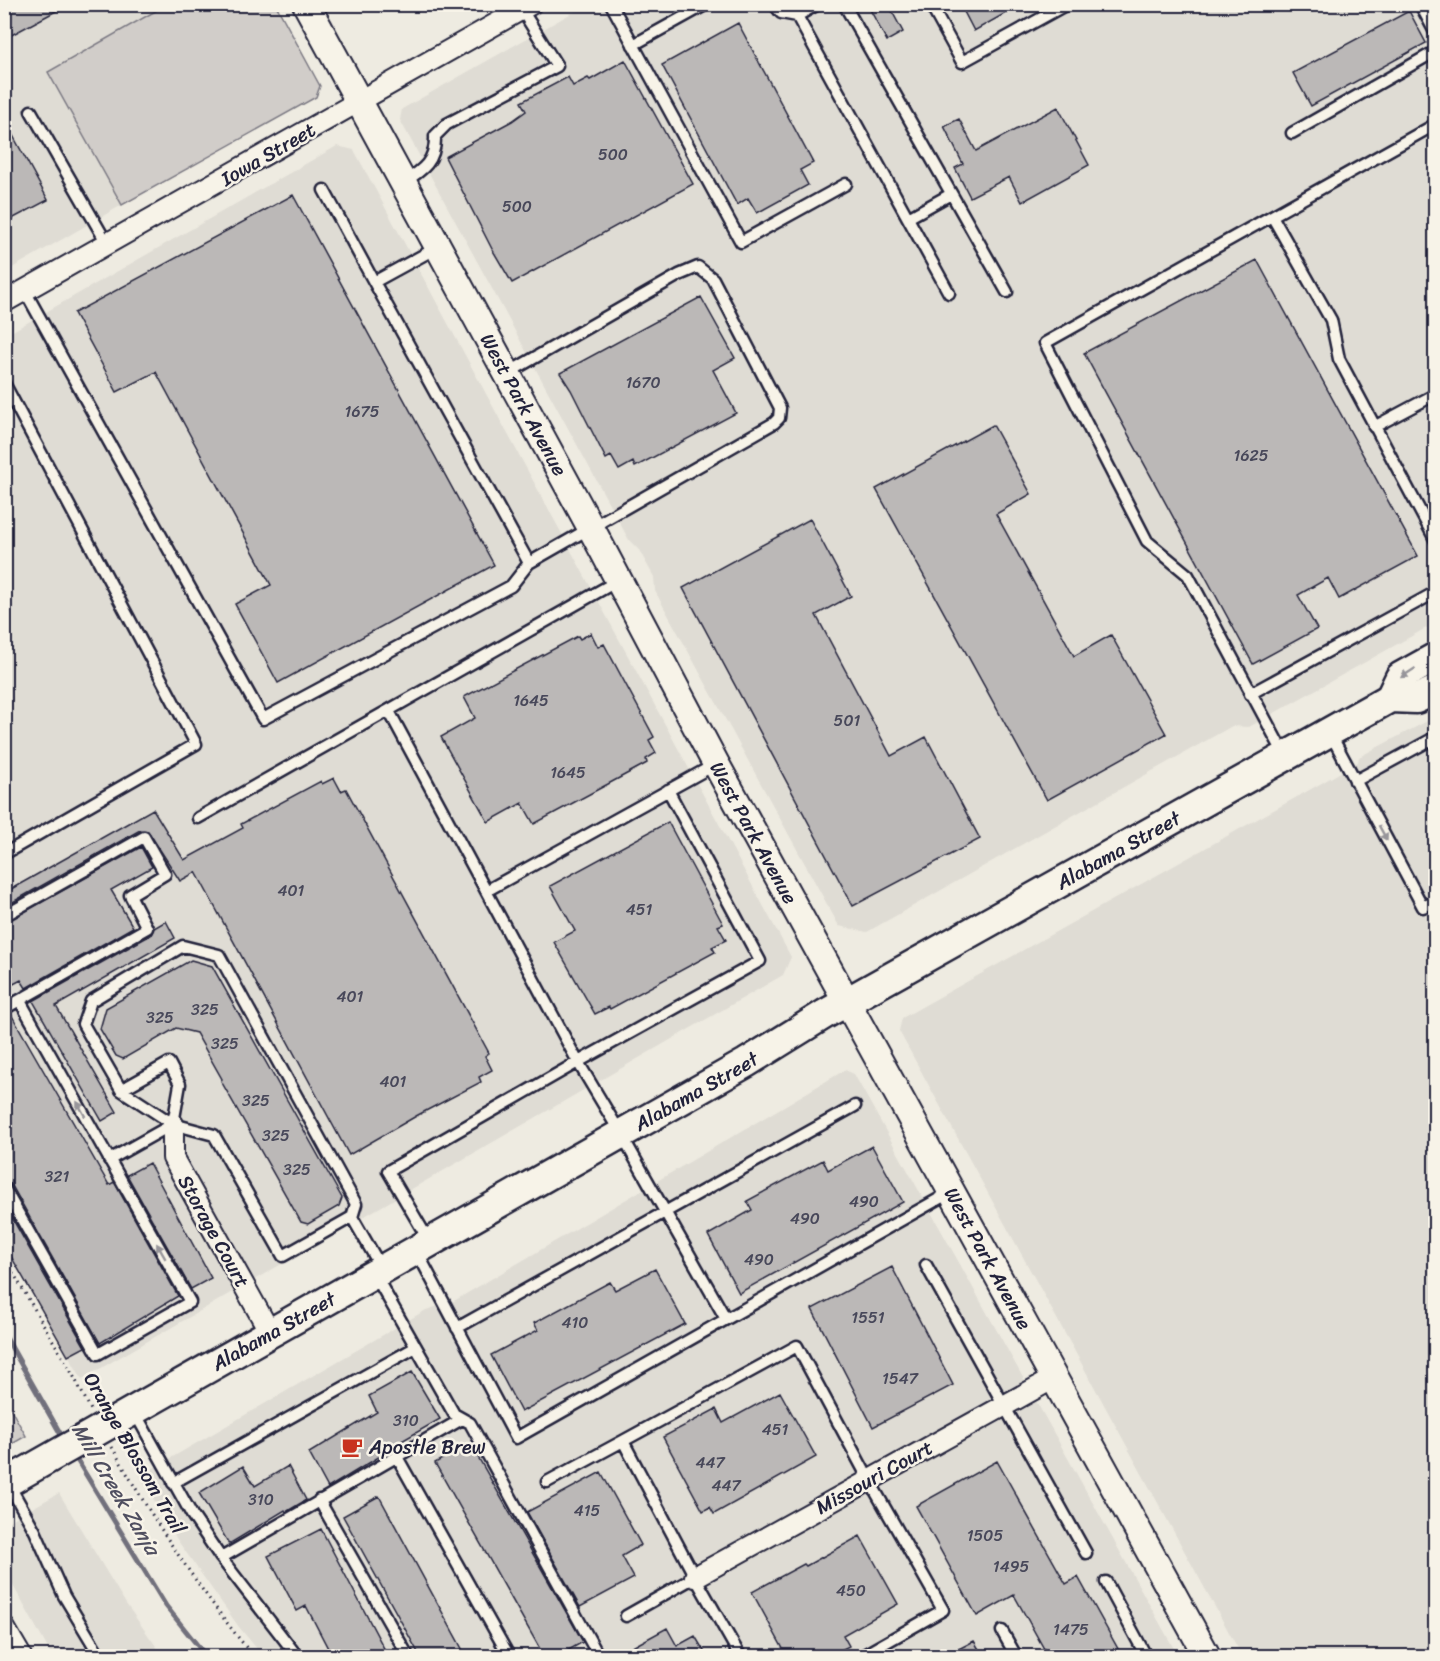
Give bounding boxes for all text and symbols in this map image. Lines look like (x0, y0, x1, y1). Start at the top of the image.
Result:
street label: Iowa Street (213, 113, 323, 196)
house number: 500 (598, 140, 628, 169)
house number: 500 (502, 192, 532, 221)
street label: West Park Avenue (470, 327, 577, 483)
house number: 1670 (625, 368, 661, 397)
house number: 1675 (345, 397, 380, 426)
house number: 1625 (1234, 441, 1269, 470)
one-way arrow (1400, 667, 1416, 678)
house number: 1645 (513, 686, 549, 715)
house number: 501 (834, 706, 861, 735)
street label: West Park Avenue (700, 755, 807, 911)
house number: 1645 (550, 758, 586, 787)
street label: Alabama Street (1049, 801, 1188, 900)
one-way arrow (1378, 825, 1388, 842)
house number: 401 (278, 876, 305, 905)
house number: 451 (626, 895, 652, 924)
house number: 401 (337, 982, 364, 1011)
house number: 325 (191, 995, 219, 1024)
house number: 325 (146, 1003, 174, 1032)
house number: 325 (211, 1029, 239, 1058)
street label: Alabama Street (627, 1042, 767, 1141)
house number: 401 (380, 1067, 407, 1096)
house number: 325 (242, 1086, 270, 1115)
one-way arrow (76, 1101, 86, 1118)
house number: 325 (262, 1121, 290, 1150)
house number: 325 (283, 1155, 311, 1184)
house number: 321 (45, 1162, 70, 1191)
street label: Storage Court (168, 1168, 259, 1295)
street label: West Park Avenue (934, 1181, 1041, 1337)
house number: 490 (849, 1187, 879, 1216)
house number: 490 (790, 1204, 820, 1233)
one-way arrow (156, 1243, 166, 1260)
house number: 490 (744, 1245, 774, 1274)
street label: Alabama Street (204, 1282, 343, 1381)
house number: 1551 (851, 1303, 885, 1332)
house number: 410 (562, 1308, 588, 1337)
house number: 1547 (882, 1364, 919, 1393)
street label: Orange Blossom Trail (74, 1365, 196, 1541)
house number: 310 (393, 1406, 419, 1435)
water label: Mill Creek Zanja (61, 1415, 172, 1565)
house number: 451 (762, 1415, 788, 1444)
place label: Apostle Brew (368, 1430, 486, 1465)
street label: Missouri Court (809, 1430, 940, 1524)
cafe icon: Apostle Brew (340, 1435, 364, 1459)
house number: 447 (695, 1448, 725, 1477)
house number: 447 (711, 1471, 741, 1500)
house number: 310 (248, 1485, 274, 1514)
house number: 415 (574, 1496, 601, 1525)
house number: 1505 (967, 1521, 1003, 1550)
house number: 1495 (993, 1552, 1029, 1581)
house number: 450 (836, 1576, 866, 1605)
house number: 1475 (1053, 1615, 1089, 1644)

